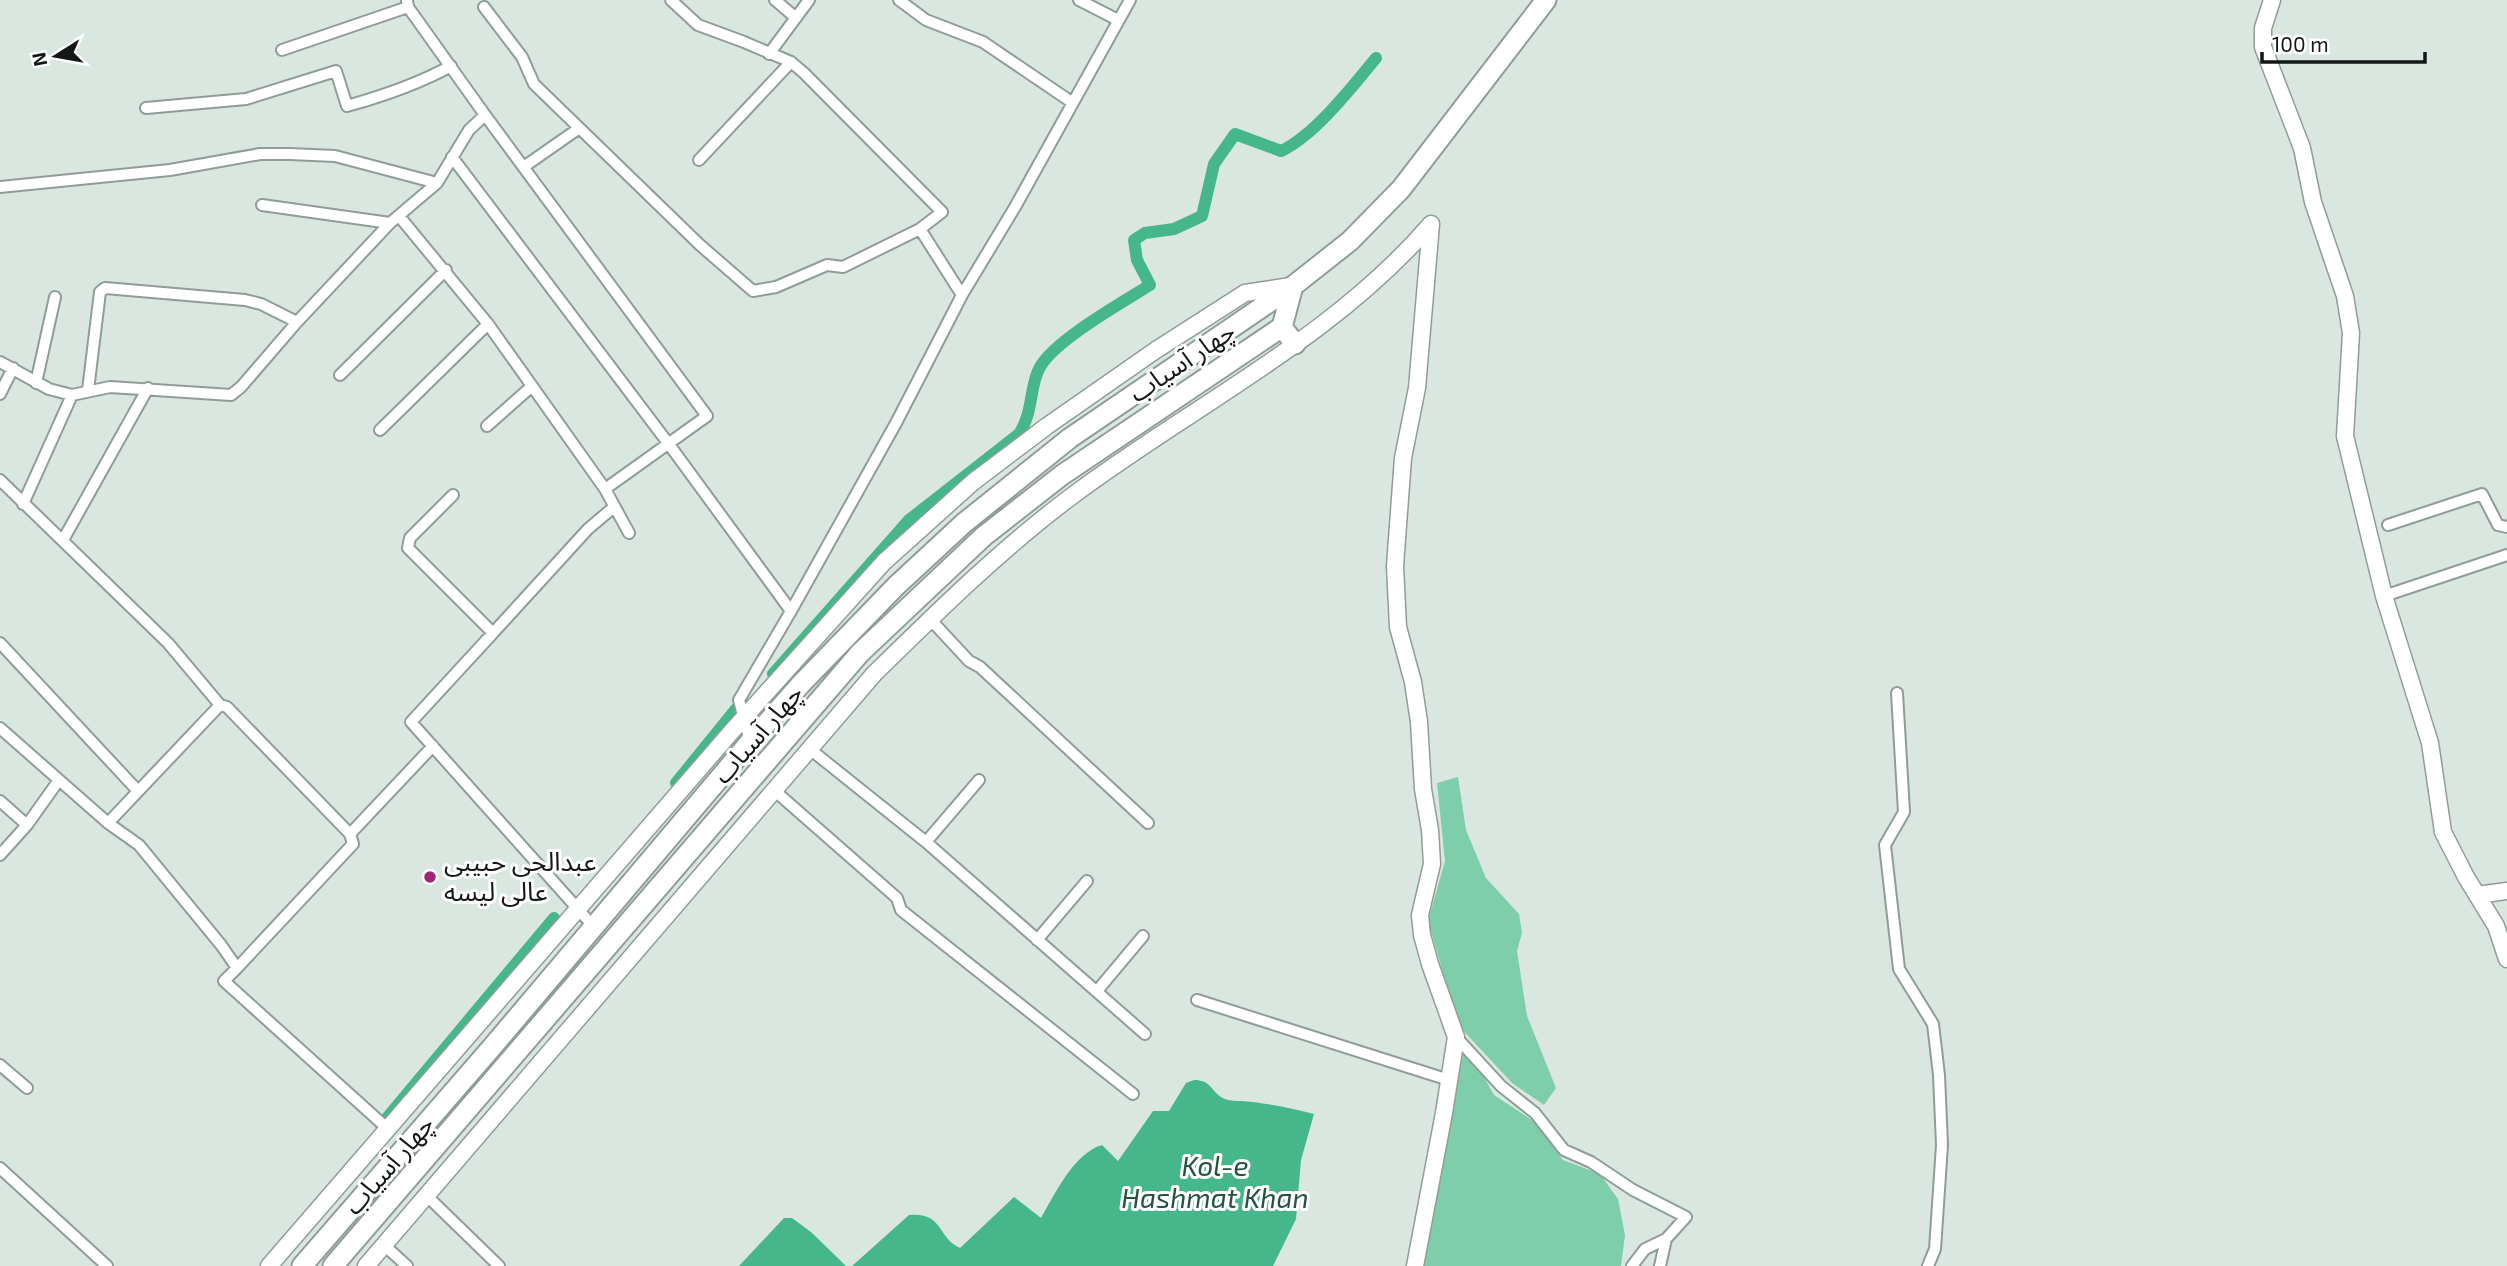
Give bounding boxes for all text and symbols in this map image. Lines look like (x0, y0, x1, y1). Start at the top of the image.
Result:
north arrow (21, 21, 91, 91)
scale bar (2262, 21, 2425, 65)
text: 100 m (2272, 31, 2329, 56)
text: N (26, 50, 51, 68)
street label: چهار آسیاب (1122, 314, 1242, 410)
street label: چهار آسیاب (705, 677, 811, 791)
place label: عبدالحی حبیبی عالی لیسه (444, 845, 596, 907)
marker: عبدالحی حبیبی عالی لیسه (422, 869, 438, 885)
street label: چهار آسیاب (336, 1108, 442, 1222)
water label: Kol-e Hashmat Khan (1121, 1148, 1309, 1214)

